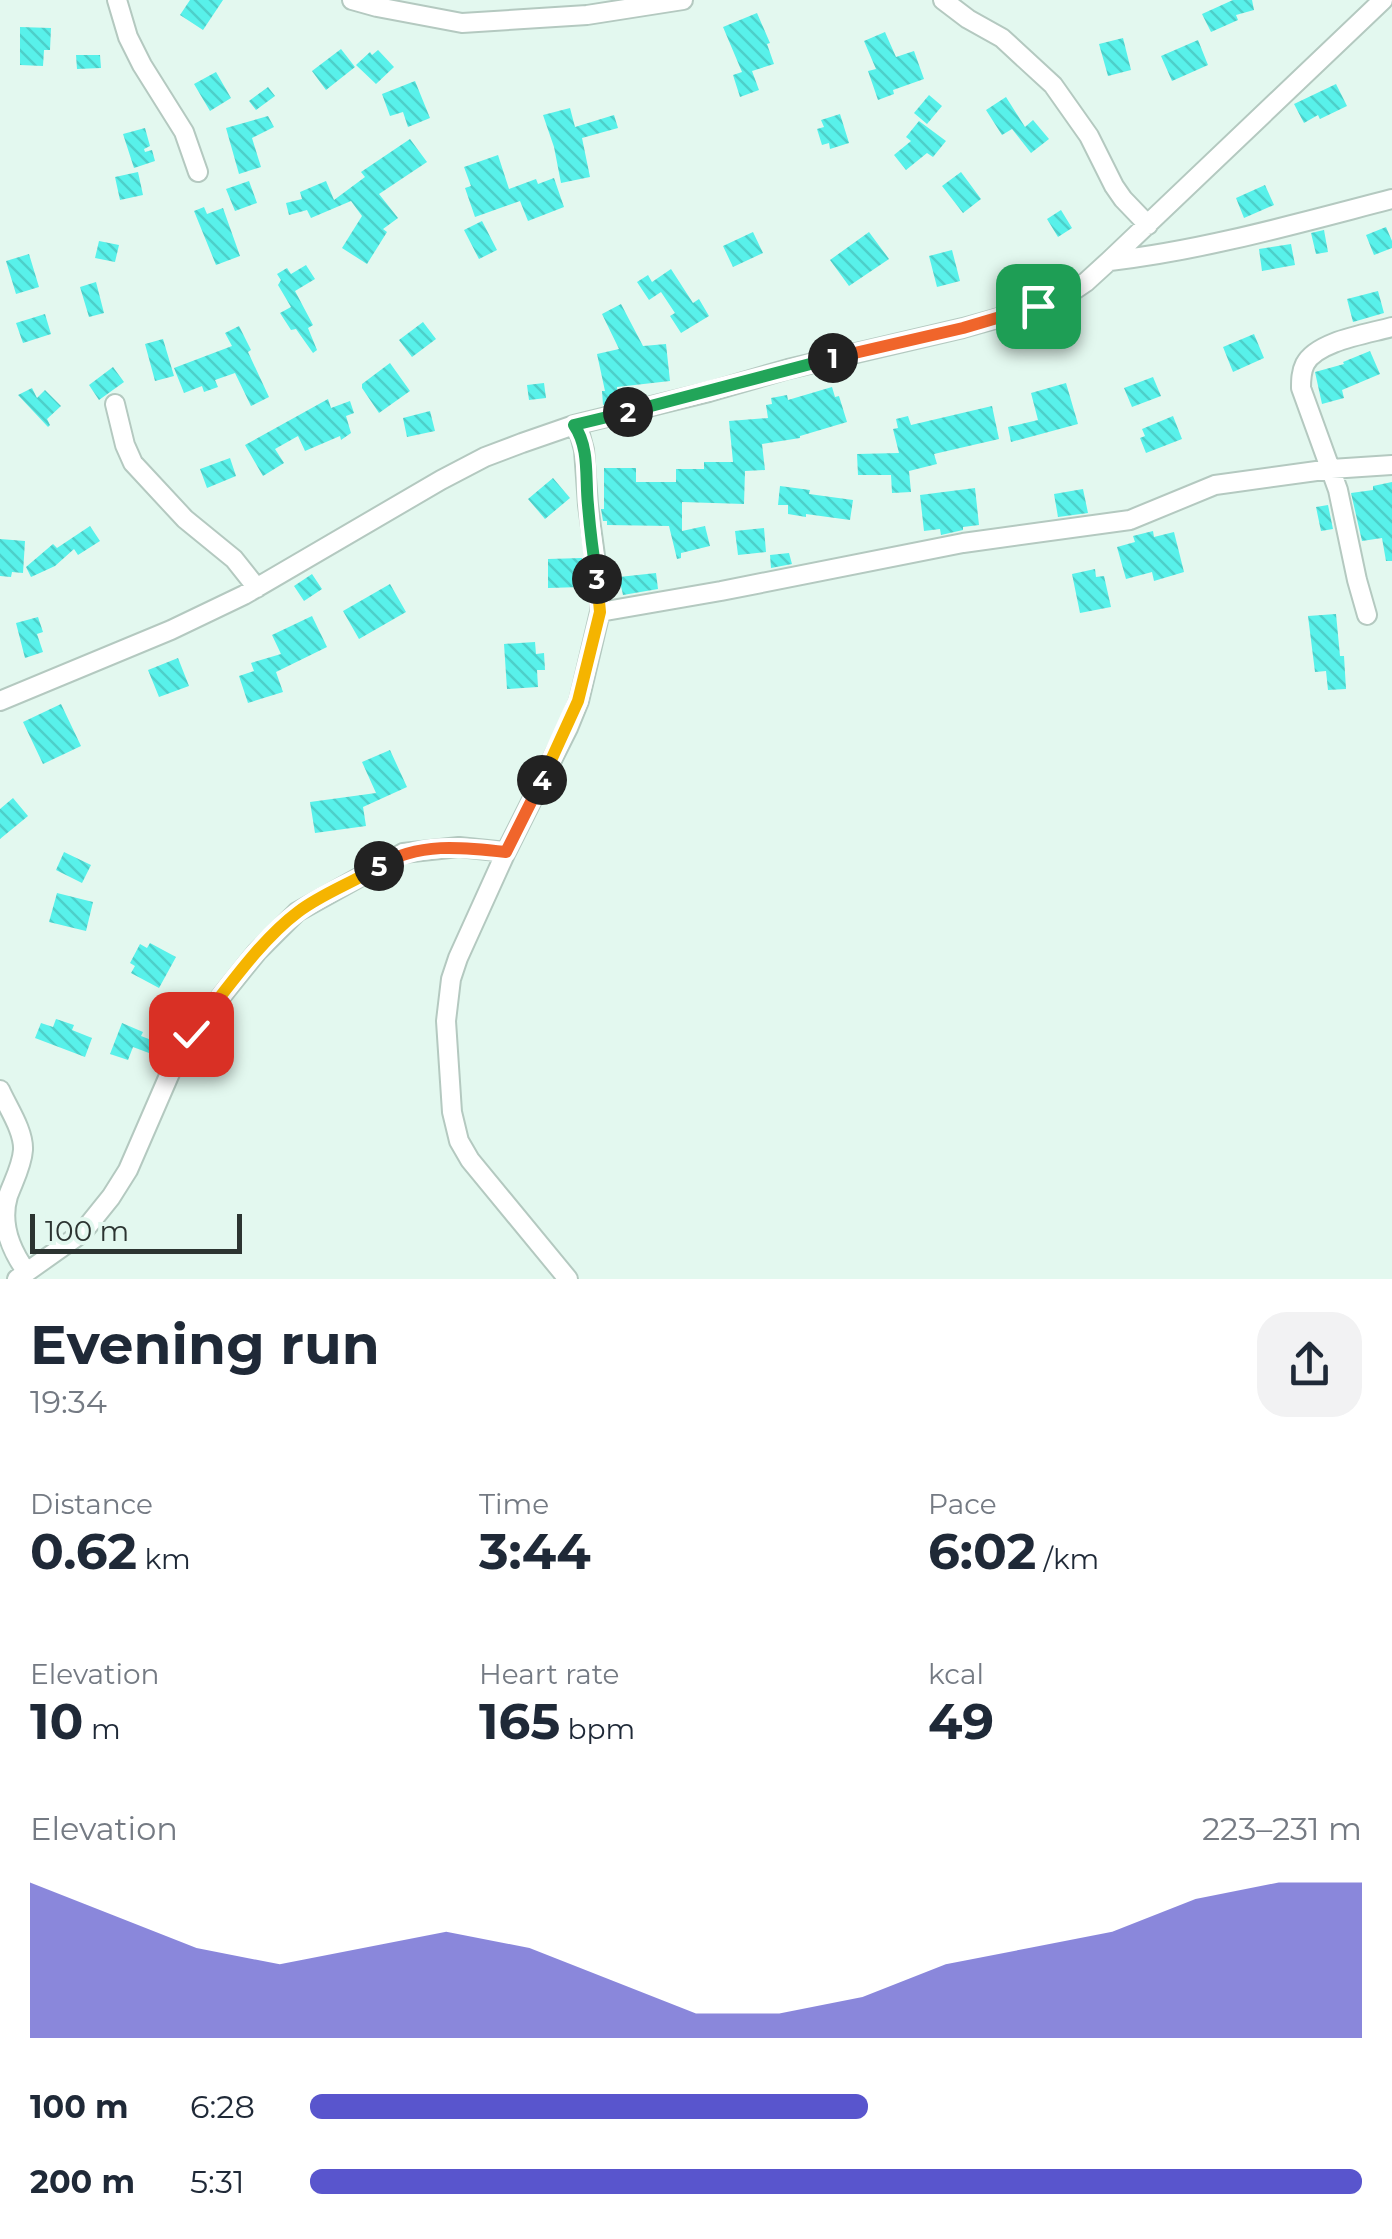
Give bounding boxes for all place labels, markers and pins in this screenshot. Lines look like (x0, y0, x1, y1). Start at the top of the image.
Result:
pin (996, 264, 1081, 349)
pin: 1 (808, 333, 858, 383)
pin: 2 (603, 387, 653, 437)
pin: 3 (572, 554, 622, 604)
pin: 4 (517, 755, 567, 805)
pin: 5 (354, 841, 404, 891)
pin (149, 992, 234, 1077)

